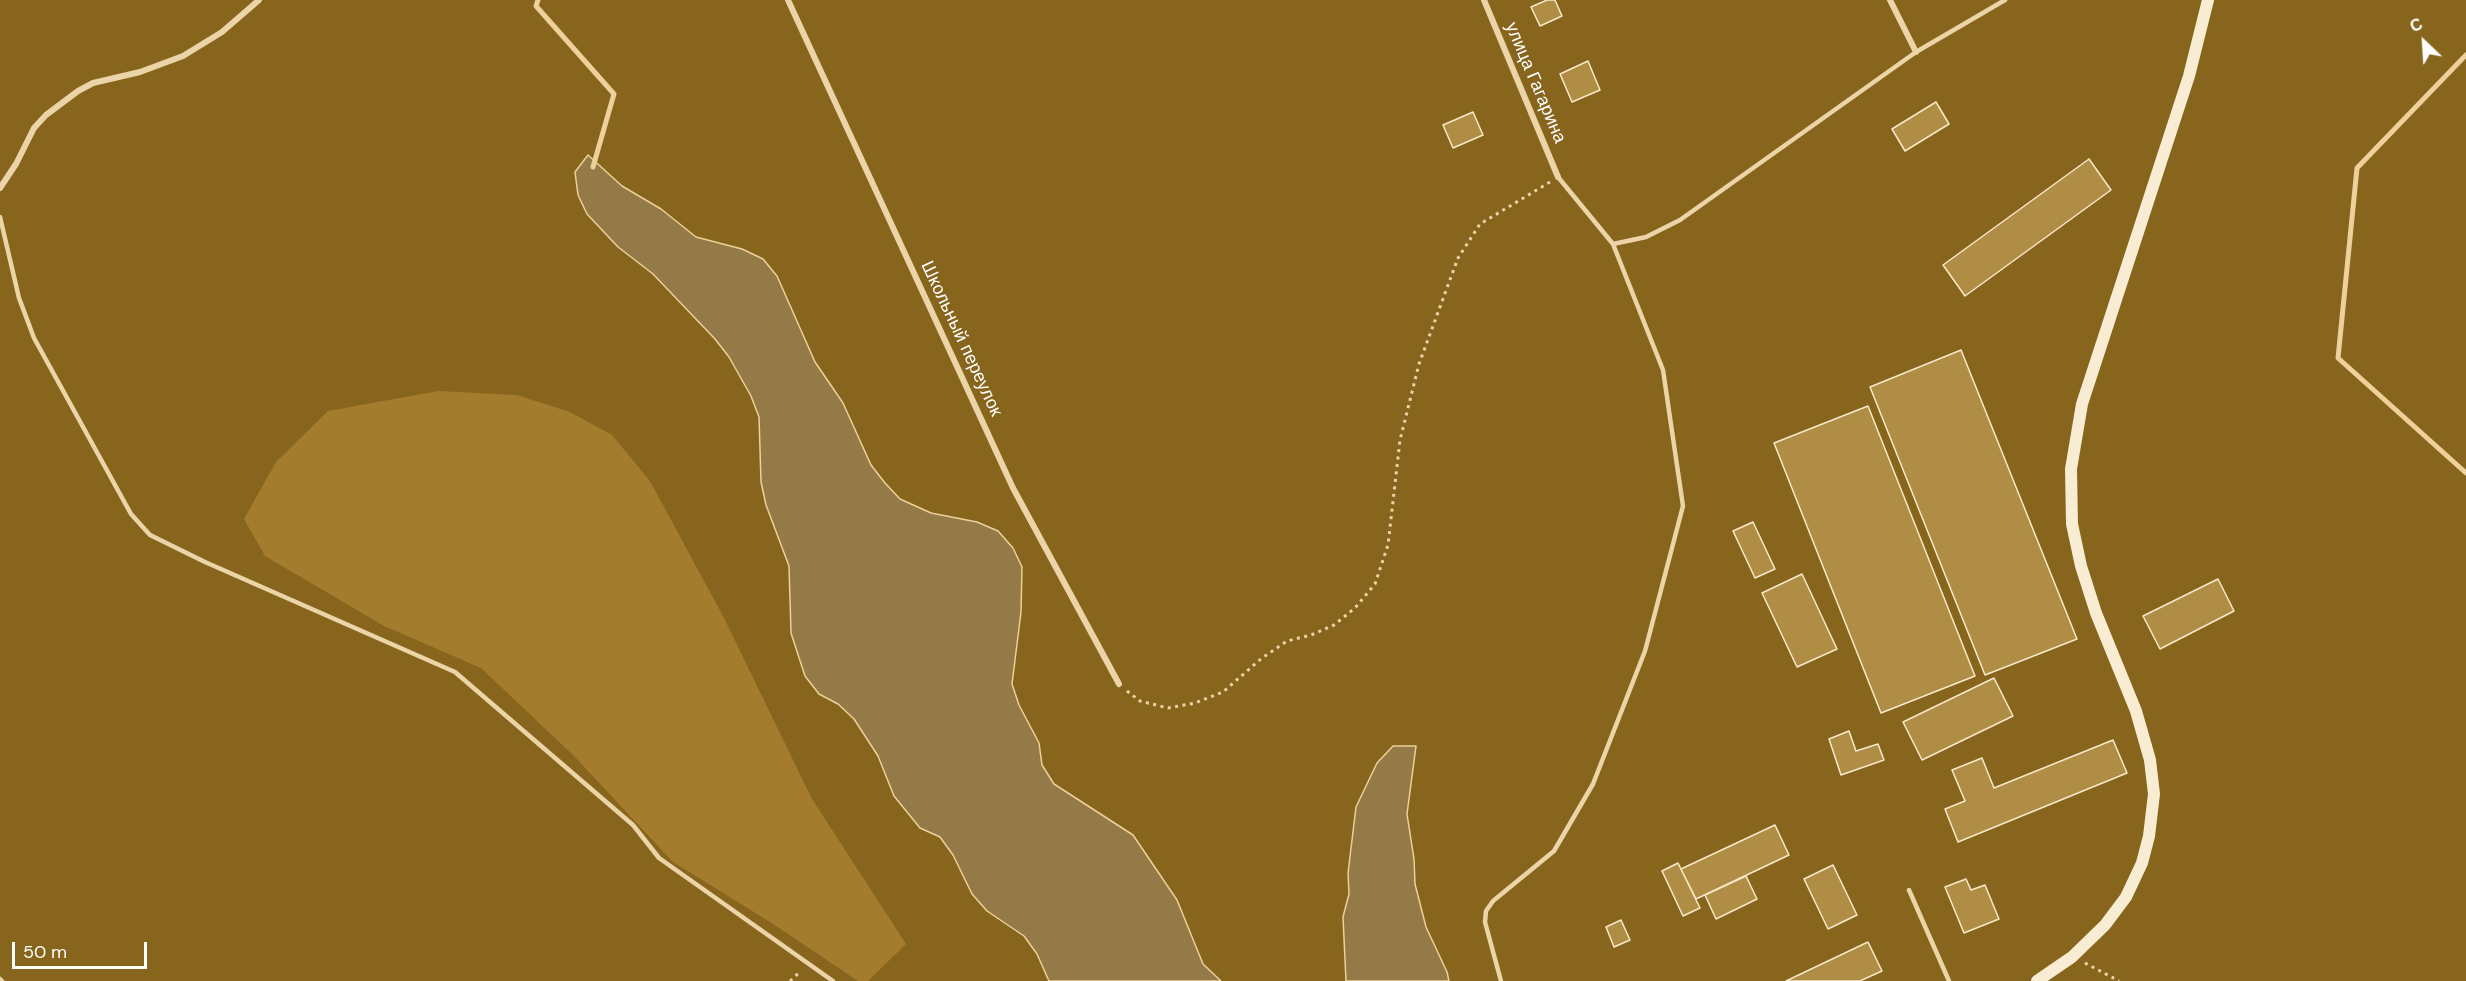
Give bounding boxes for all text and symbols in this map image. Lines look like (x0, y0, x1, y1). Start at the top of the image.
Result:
north arrow (2394, 12, 2454, 72)
text: С (2407, 13, 2426, 37)
street label: улица Гагарина (1500, 19, 1570, 147)
street label: Школьный переулок (916, 258, 1006, 420)
scale bar (15, 930, 150, 968)
text: 50 m (23, 940, 67, 964)

